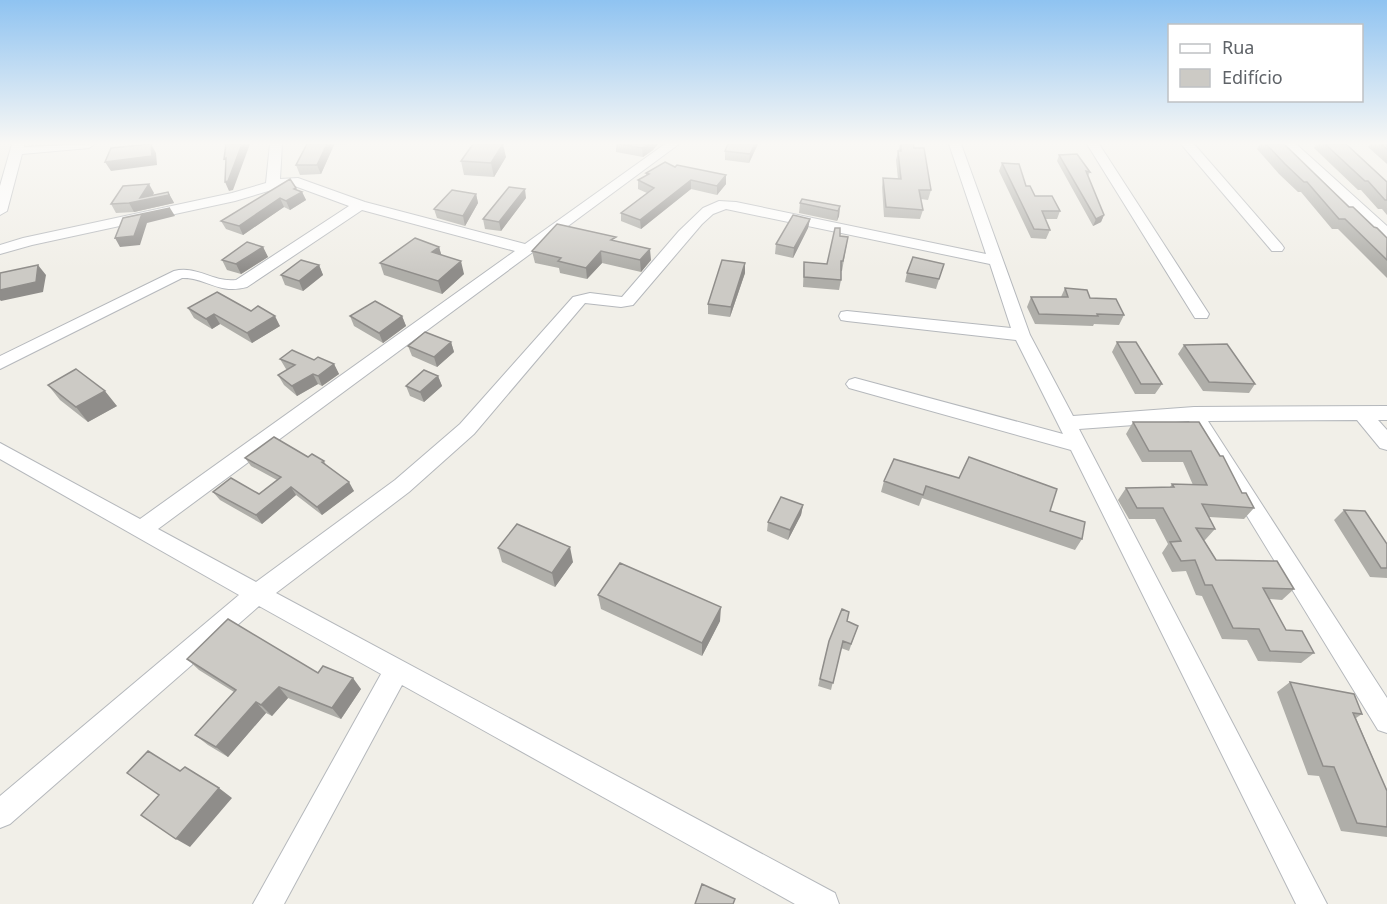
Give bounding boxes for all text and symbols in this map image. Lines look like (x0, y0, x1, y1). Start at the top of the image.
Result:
legend (1168, 24, 1363, 102)
text: Rua (1222, 35, 1254, 59)
text: Edifício (1222, 65, 1283, 89)

